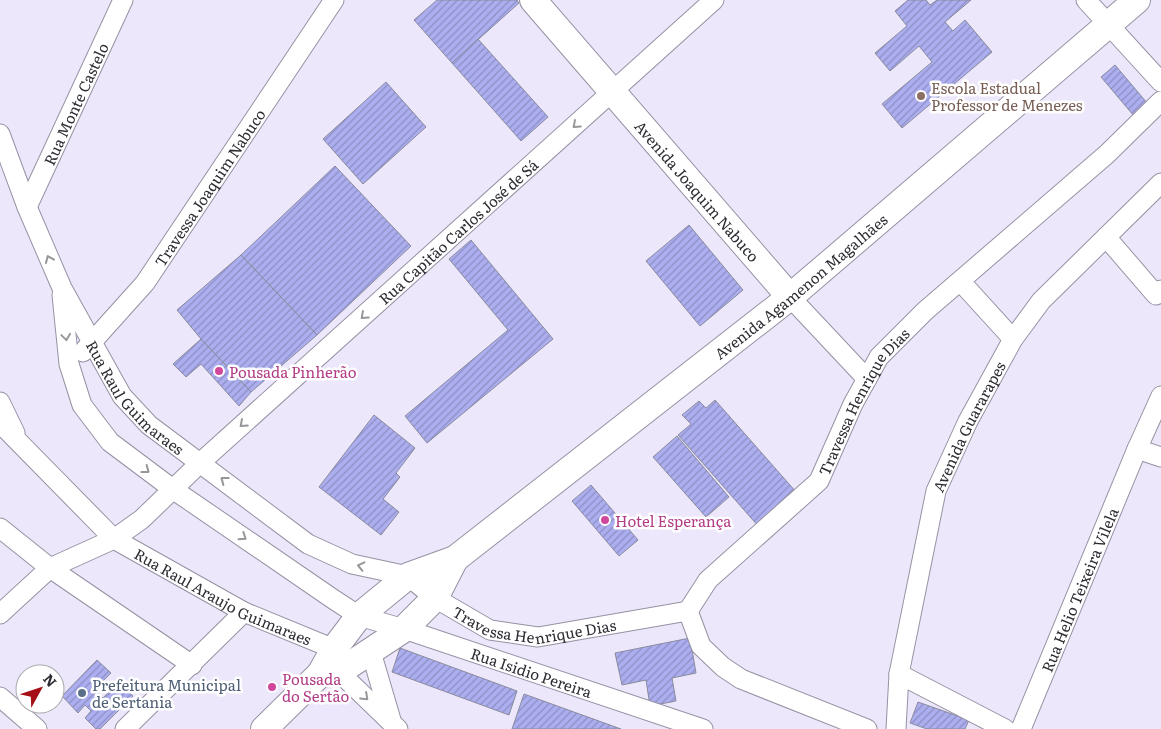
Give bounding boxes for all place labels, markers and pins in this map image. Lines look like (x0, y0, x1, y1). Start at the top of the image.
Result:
place label: Escola Estadual Professor de Menezes (931, 76, 1083, 116)
marker: Escola Estadual Professor de Menezes (915, 90, 927, 102)
place label: Pousada Pinherão (229, 360, 357, 383)
marker: Pousada Pinherão (213, 365, 225, 377)
place label: Hotel Esperança (615, 509, 732, 532)
marker: Hotel Esperança (599, 514, 611, 526)
place label: Pousada do Sertão (282, 667, 349, 707)
place label: Prefeitura Municipal de Sertania (92, 673, 241, 713)
marker: Pousada do Sertão (266, 681, 278, 693)
marker: Prefeitura Municipal de Sertania (76, 687, 88, 699)

